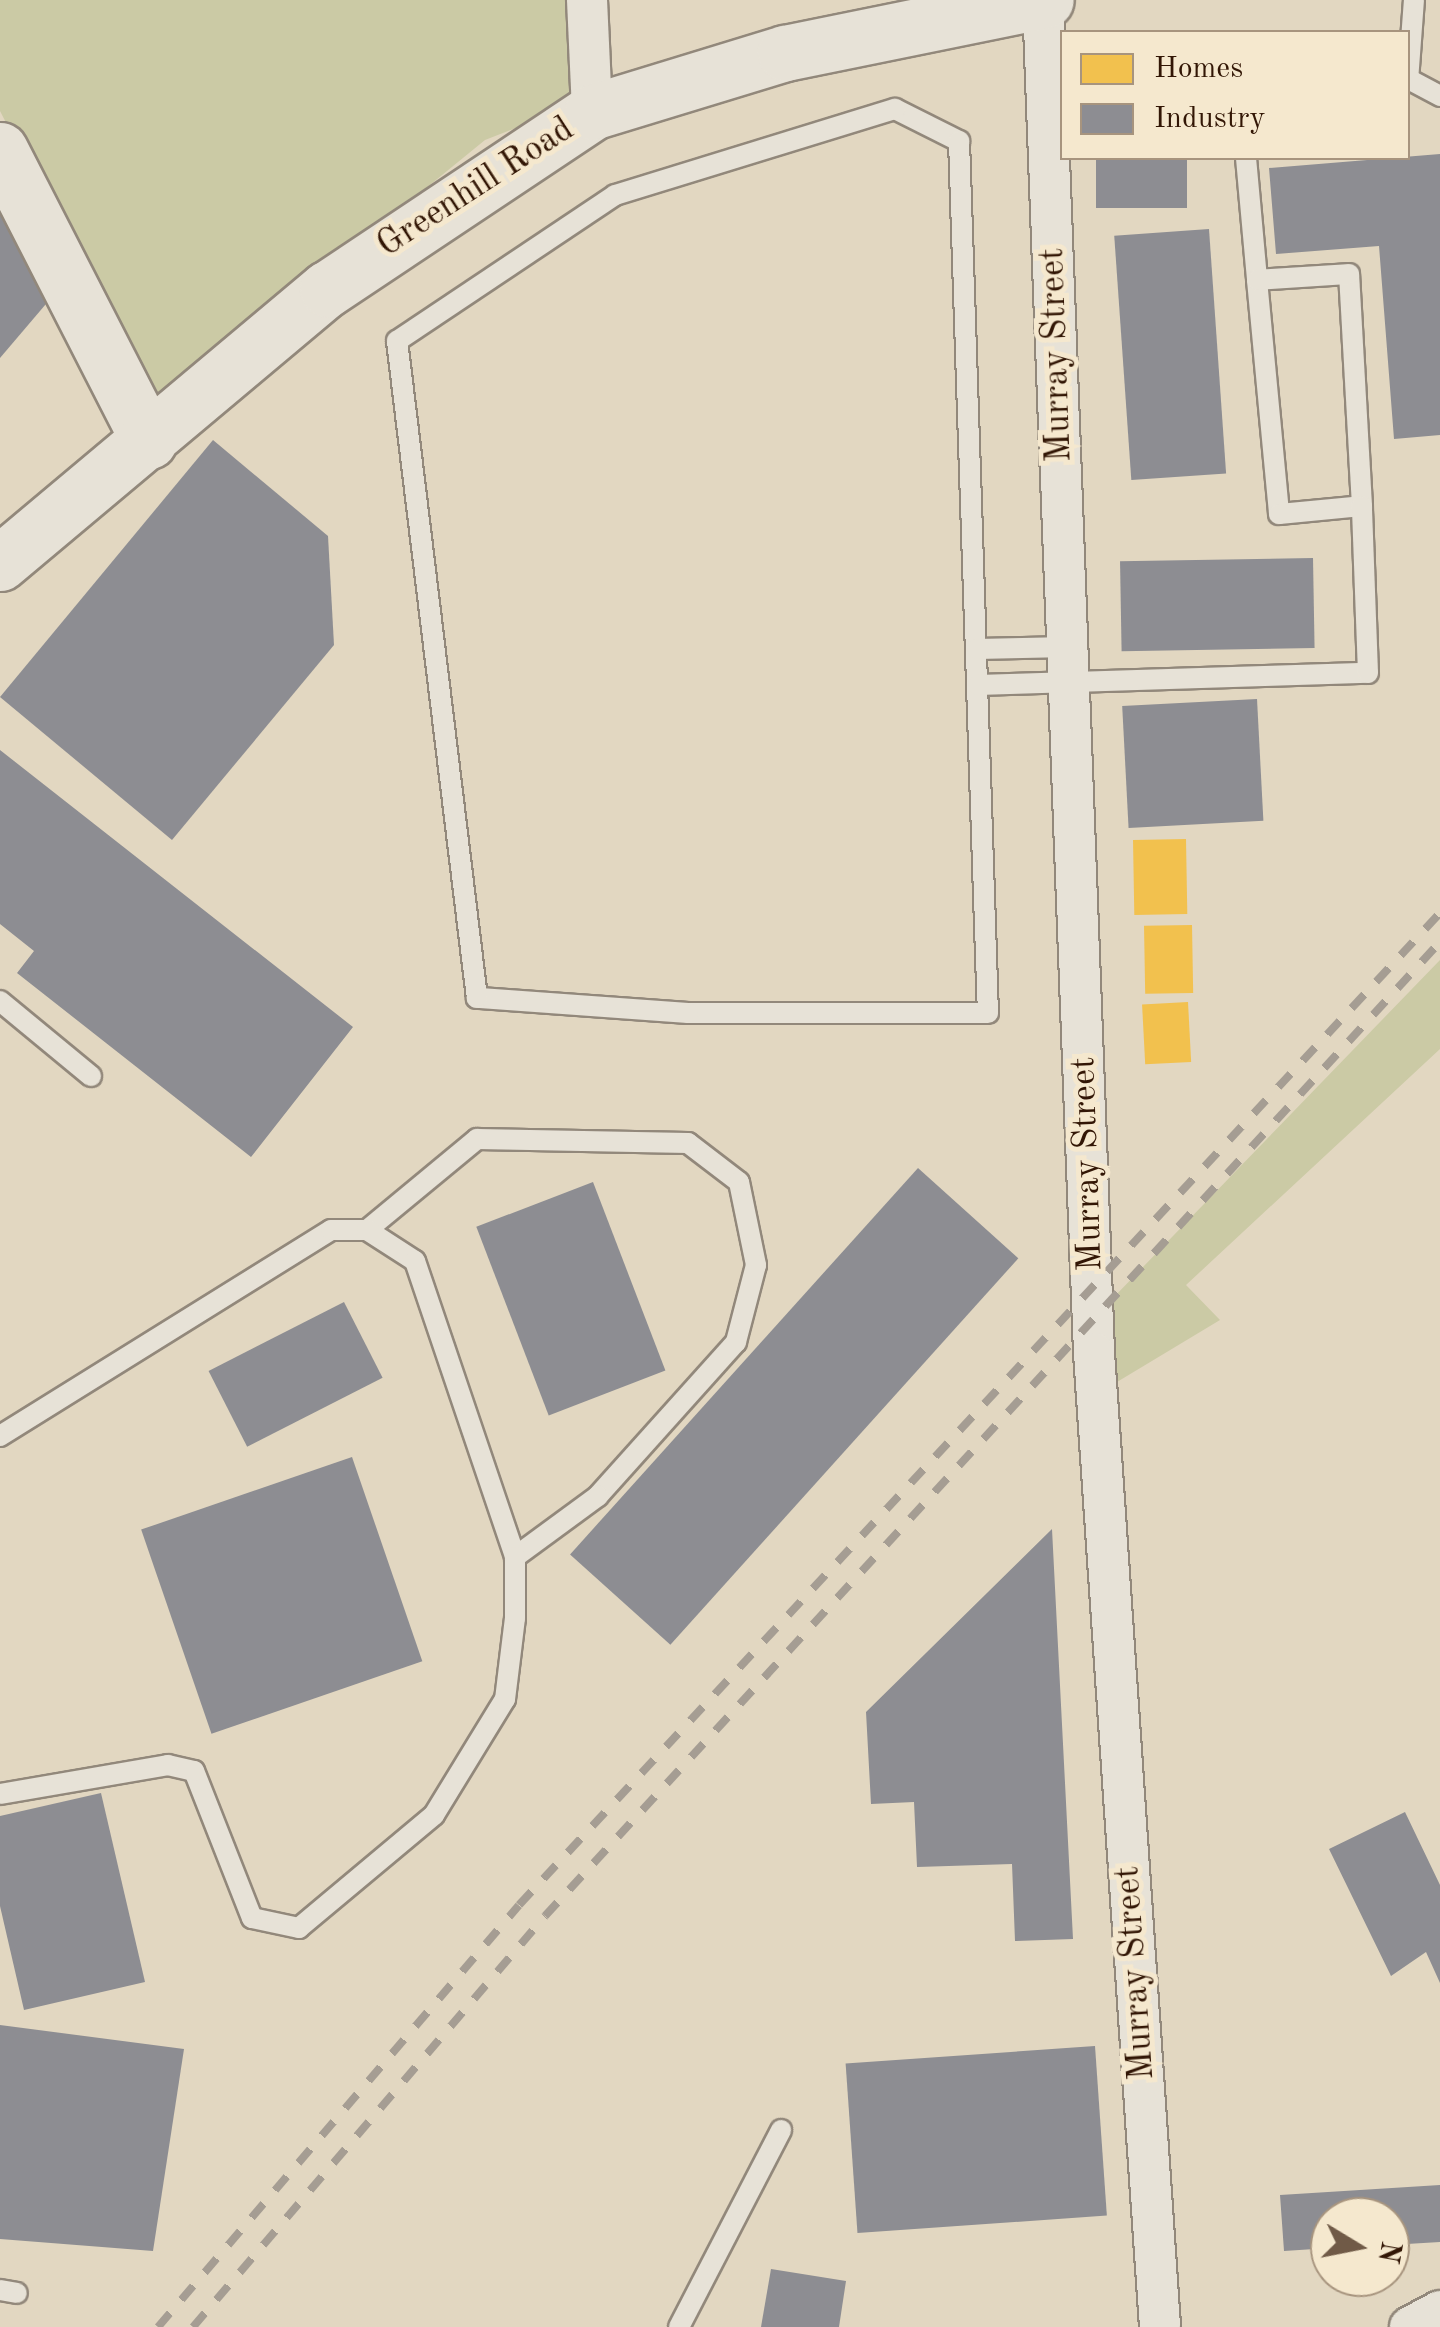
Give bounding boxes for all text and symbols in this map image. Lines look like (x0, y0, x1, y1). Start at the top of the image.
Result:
legend (1060, 30, 1410, 160)
text: Homes (1154, 54, 1243, 84)
text: Industry (1154, 104, 1265, 134)
street label: Greenhill Road (370, 109, 582, 267)
street label: Murray Street (1032, 247, 1082, 463)
street label: Murray Street (1063, 1056, 1113, 1272)
street label: Murray Street (1108, 1865, 1164, 2081)
north arrow (1310, 2197, 1410, 2297)
text: N (1372, 2239, 1403, 2265)

